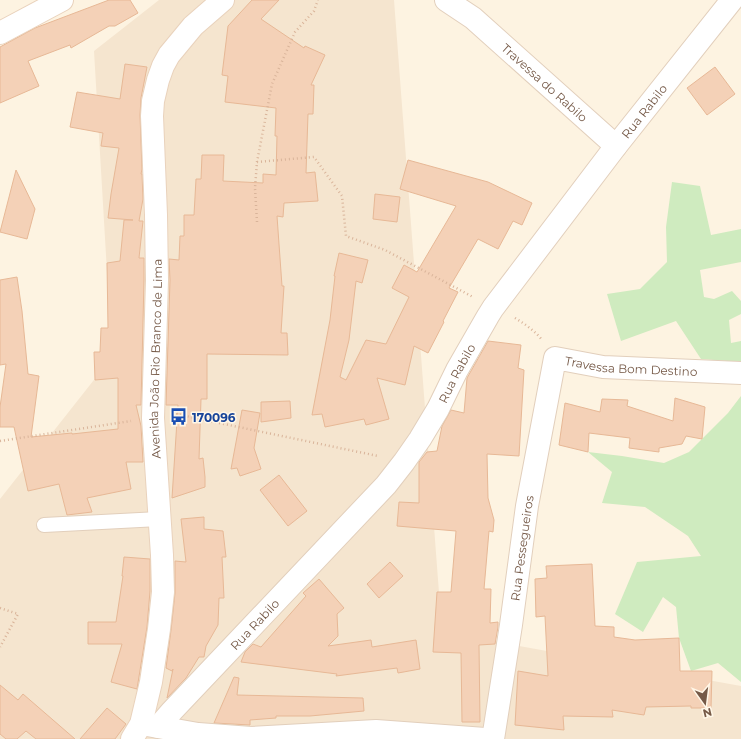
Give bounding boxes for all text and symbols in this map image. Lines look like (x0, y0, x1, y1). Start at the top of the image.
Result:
street label: Travessa do Rabilo (499, 40, 591, 125)
street label: Rua Rabilo (618, 81, 670, 141)
street label: Avenida João Rio Branco de Lima (145, 259, 165, 459)
street label: Rua Rabilo (435, 341, 478, 405)
street label: Travessa Bom Destino (564, 353, 698, 379)
bus stop icon: 170096 (169, 407, 189, 427)
place label: 170096 (192, 410, 236, 425)
street label: Rua Pessegueiros (507, 494, 536, 602)
street label: Rua Rabilo (227, 595, 282, 653)
north arrow (685, 683, 725, 723)
text: N (701, 705, 713, 721)

